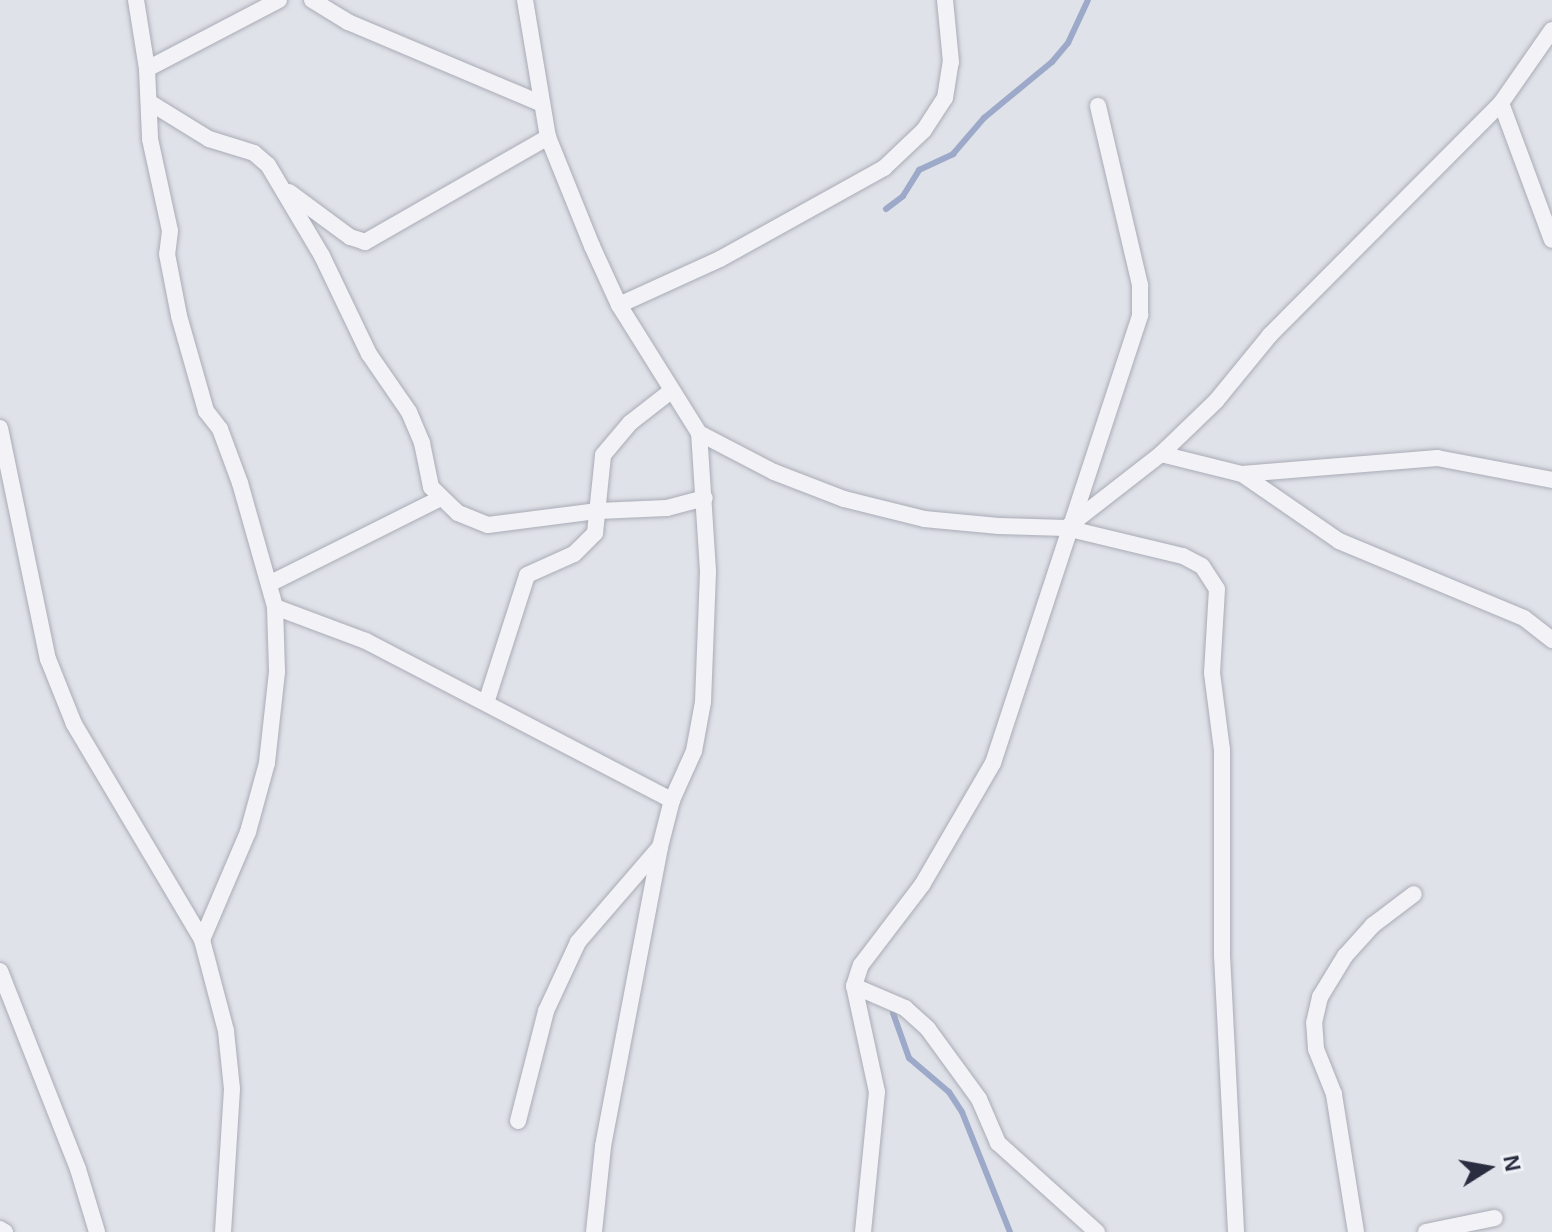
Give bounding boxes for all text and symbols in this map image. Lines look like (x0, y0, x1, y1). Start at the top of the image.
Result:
north arrow (1448, 1128, 1528, 1208)
text: N (1498, 1153, 1526, 1174)

